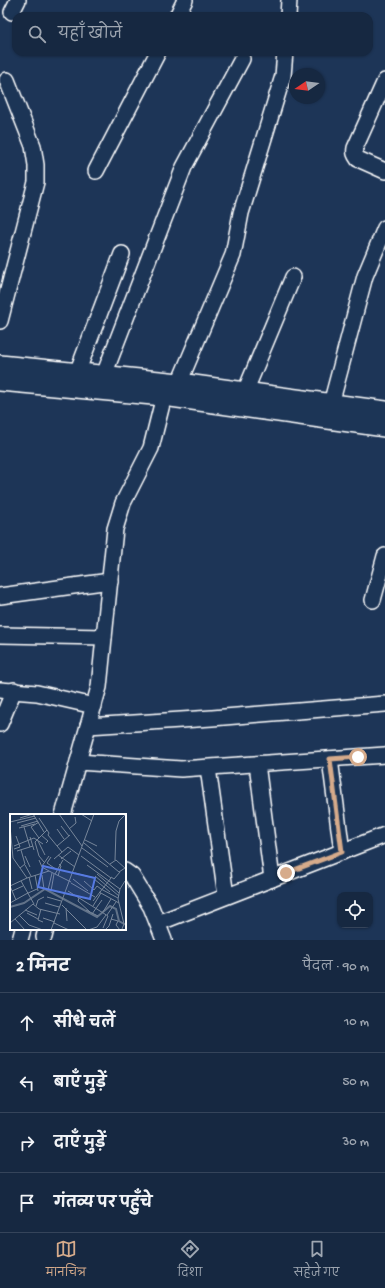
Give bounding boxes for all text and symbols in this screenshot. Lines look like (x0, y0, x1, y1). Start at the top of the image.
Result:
search box (12, 12, 373, 56)
icon: search (26, 23, 48, 45)
text: यहाँ खोजें (58, 26, 122, 44)
north arrow (289, 68, 325, 104)
route start (349, 748, 367, 766)
inset map (10, 814, 126, 930)
route end (277, 864, 295, 882)
map controls (337, 892, 373, 928)
button: locate (337, 892, 373, 928)
text: 2 मिनट (16, 958, 70, 978)
text: पैदल · 90 m (302, 960, 369, 975)
icon: ahead (16, 1012, 38, 1034)
text: सीधे चलें (54, 1015, 115, 1033)
text: 10 m (344, 1015, 369, 1030)
icon: left (16, 1072, 38, 1094)
text: बाएँ मुड़ें (54, 1075, 106, 1093)
text: 50 m (342, 1075, 369, 1090)
icon: right (16, 1132, 38, 1154)
text: दाएँ मुड़ें (54, 1135, 106, 1153)
text: 30 m (343, 1135, 369, 1150)
icon: arrive (16, 1192, 38, 1214)
text: गंतव्य पर पहुँचे (54, 1195, 152, 1213)
tab: मानचित्र (46, 1238, 86, 1284)
tab: दिशा (177, 1238, 202, 1284)
tab: सहेजे गए (294, 1238, 339, 1284)

